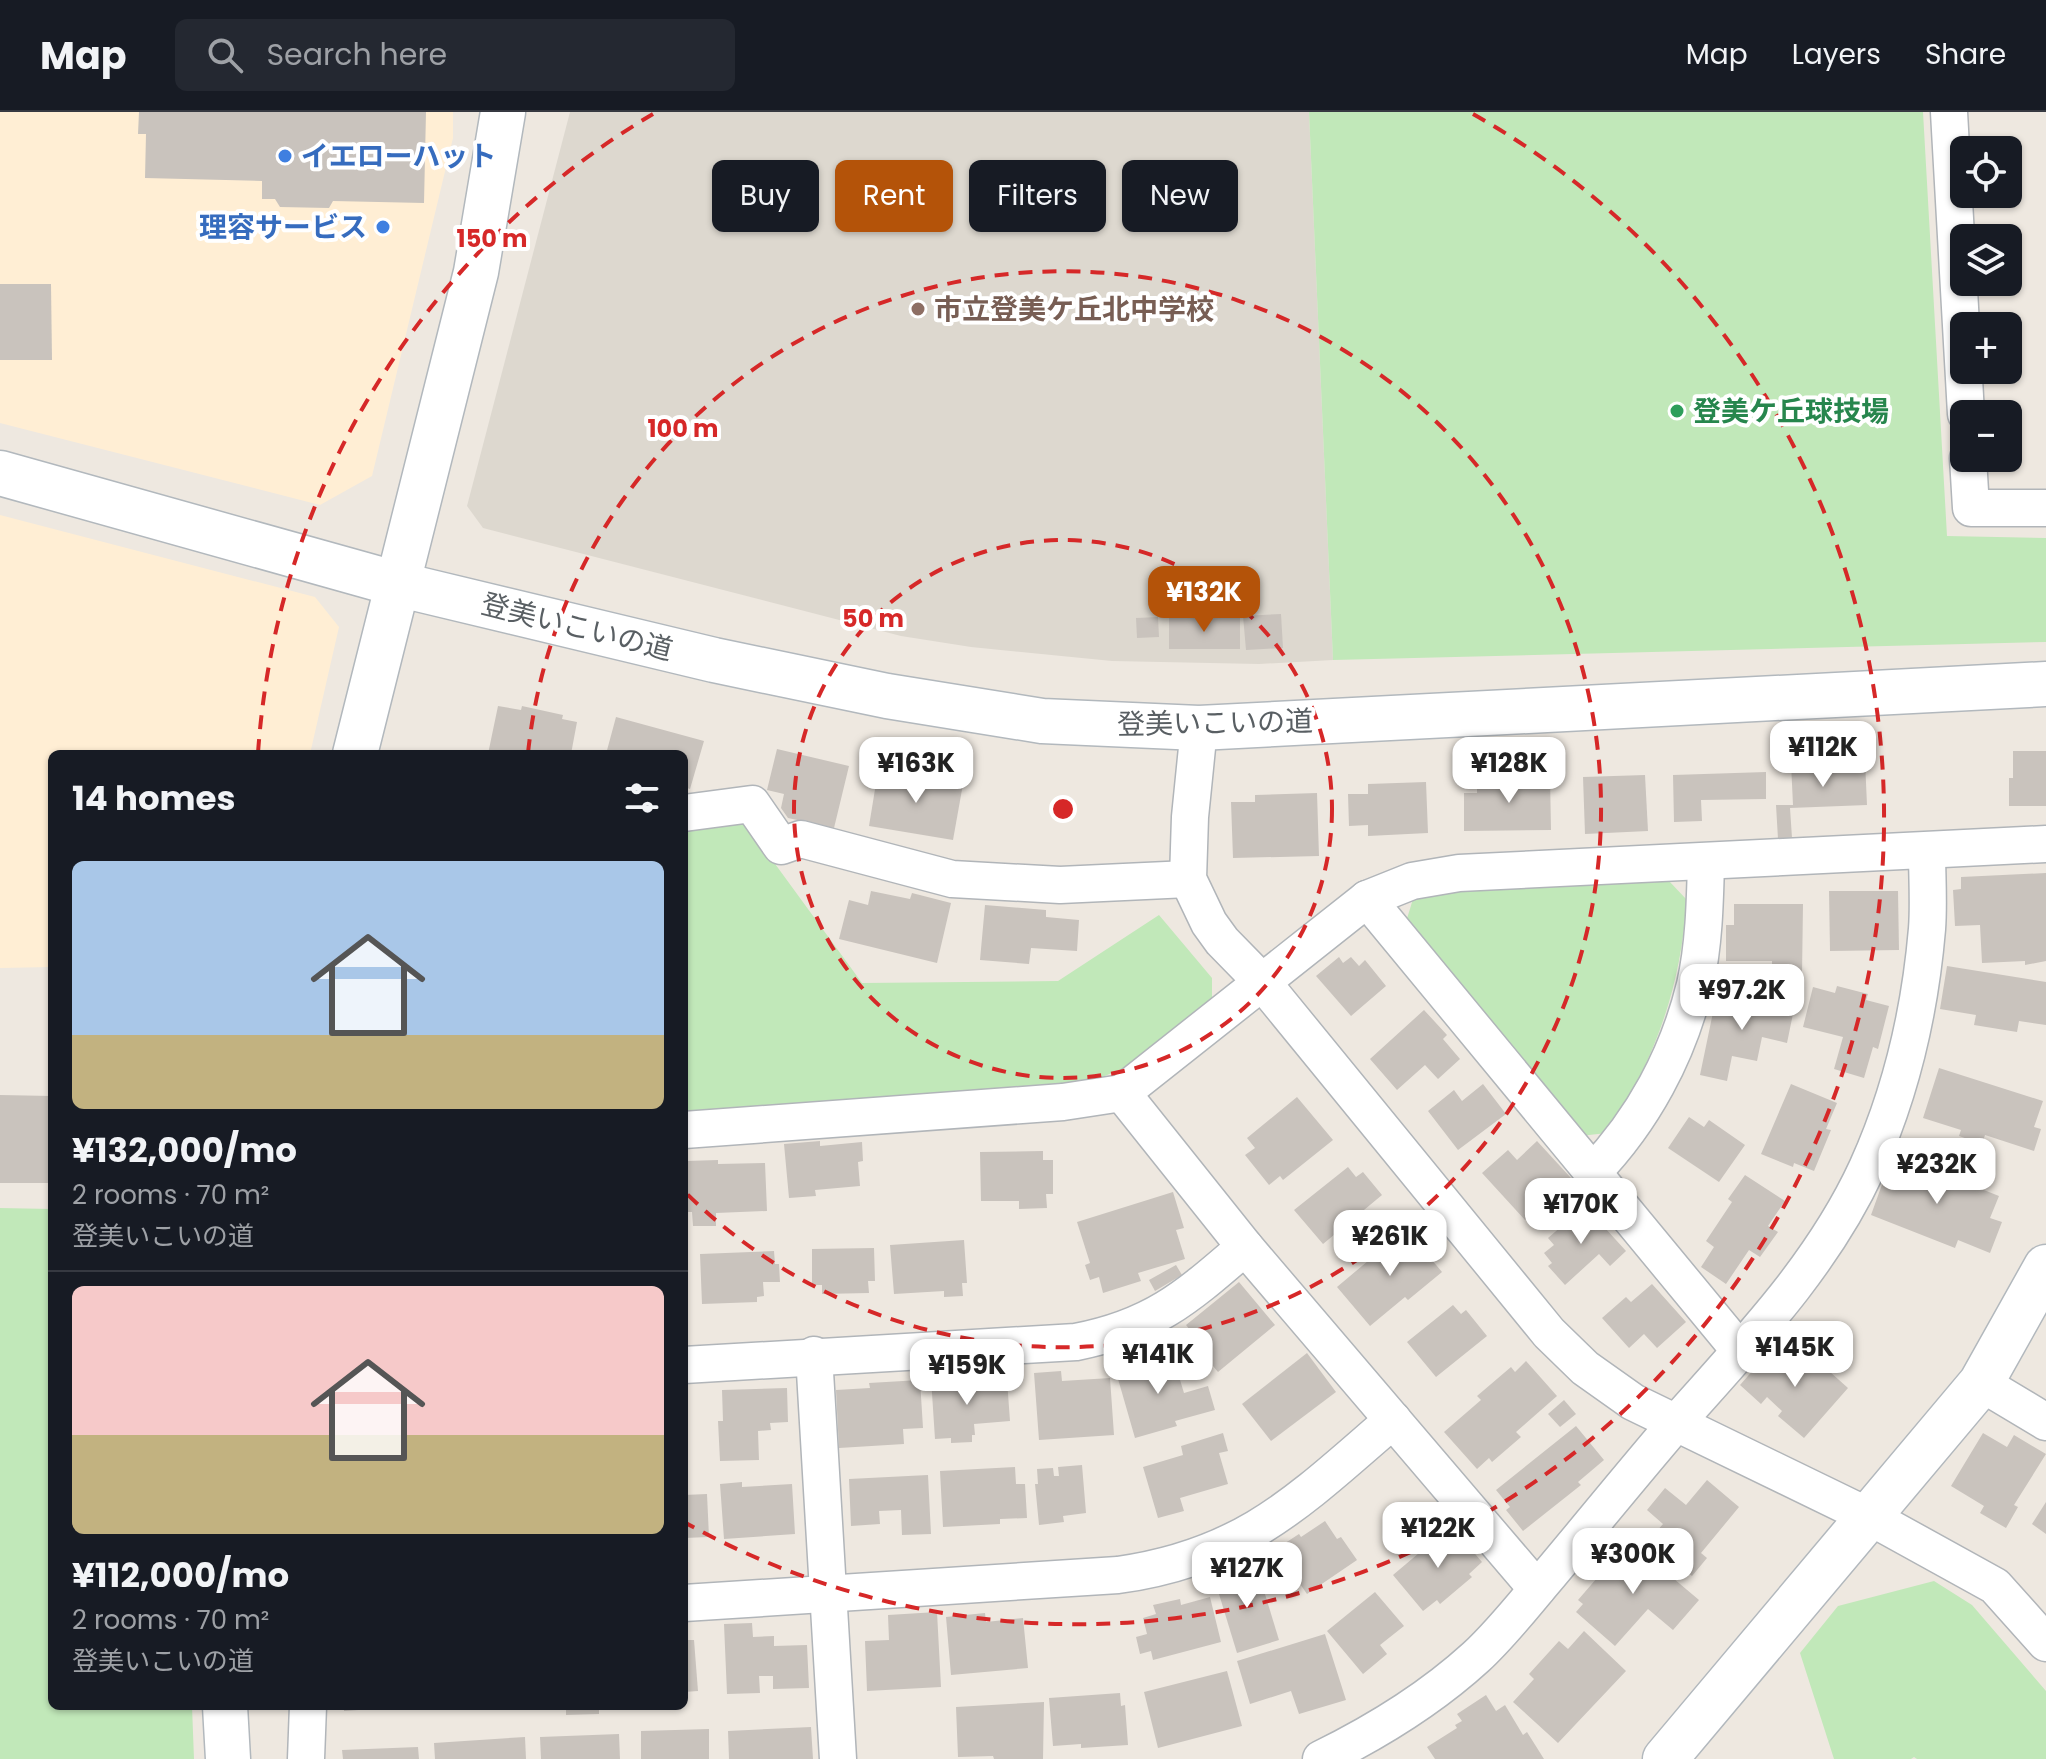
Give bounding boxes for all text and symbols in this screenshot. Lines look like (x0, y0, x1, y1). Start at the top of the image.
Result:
search box (175, 19, 735, 91)
text: Map (40, 29, 127, 82)
icon: search (203, 33, 247, 77)
text: Search here (267, 33, 447, 76)
text: Map (1686, 35, 1748, 74)
text: Layers (1792, 35, 1881, 74)
text: Share (1925, 35, 2006, 74)
map controls (1950, 136, 2022, 472)
button: locate (1950, 136, 2022, 208)
place label: イエローハット (301, 137, 496, 176)
marker: イエローハット (276, 147, 294, 165)
chip: Buy (712, 160, 819, 232)
chip: Rent (835, 160, 953, 232)
chip: Filters (969, 160, 1106, 232)
chip: New (1122, 160, 1238, 232)
place label: 理容サービス (199, 208, 367, 247)
marker: 理容サービス (374, 218, 392, 236)
text: 150 m (457, 222, 527, 255)
button: layers (1950, 224, 2022, 296)
place label: 市立登美ケ丘北中学校 (934, 290, 1214, 329)
marker: 市立登美ケ丘北中学校 (909, 300, 927, 318)
button: + (1950, 312, 2022, 384)
place label: 登美ケ丘球技場 (1693, 392, 1889, 431)
button: − (1950, 400, 2022, 472)
marker: 登美ケ丘球技場 (1668, 402, 1686, 420)
text: 100 m (648, 412, 718, 445)
pin: ¥132K (1148, 566, 1260, 634)
text: ¥132K (1166, 574, 1242, 610)
street label: 登美いこいの道 (477, 584, 677, 670)
text: 50 m (842, 602, 904, 635)
street label: 登美いこいの道 (1117, 702, 1313, 744)
pin: ¥112K (1767, 721, 1879, 789)
text: ¥112K (1788, 729, 1858, 765)
pin: ¥163K (860, 737, 972, 805)
pin: ¥128K (1453, 737, 1565, 805)
text: ¥163K (877, 745, 955, 781)
text: ¥128K (1470, 745, 1548, 781)
text: 14 homes (72, 774, 236, 822)
icon: filters (620, 776, 664, 820)
centre of rings (1049, 795, 1077, 823)
icon: home (296, 913, 440, 1057)
pin: ¥97.2K (1677, 964, 1807, 1032)
text: ¥97.2K (1698, 972, 1786, 1008)
text: ¥132,000/mo (72, 1126, 297, 1174)
pin: ¥232K (1881, 1138, 1993, 1206)
text: ¥232K (1897, 1146, 1978, 1182)
text: 2 rooms · 70 m² (72, 1177, 269, 1213)
pin: ¥170K (1525, 1178, 1637, 1246)
text: ¥170K (1543, 1186, 1619, 1222)
pin: ¥261K (1334, 1210, 1446, 1278)
text: 登美いこいの道 (72, 1218, 254, 1254)
text: ¥261K (1352, 1218, 1428, 1254)
pin: ¥145K (1739, 1321, 1851, 1389)
pin: ¥141K (1102, 1328, 1214, 1396)
text: ¥145K (1755, 1329, 1835, 1365)
text: ¥141K (1122, 1336, 1194, 1372)
icon: home (296, 1338, 440, 1482)
pin: ¥159K (911, 1339, 1023, 1407)
text: ¥159K (928, 1347, 1006, 1383)
pin: ¥122K (1382, 1502, 1494, 1570)
text: ¥122K (1400, 1510, 1476, 1546)
pin: ¥300K (1577, 1528, 1689, 1596)
text: ¥300K (1590, 1536, 1676, 1572)
pin: ¥127K (1191, 1542, 1303, 1610)
text: ¥127K (1210, 1550, 1284, 1586)
text: ¥112,000/mo (72, 1551, 289, 1599)
text: 2 rooms · 70 m² (72, 1602, 269, 1638)
text: 登美いこいの道 (72, 1643, 254, 1679)

